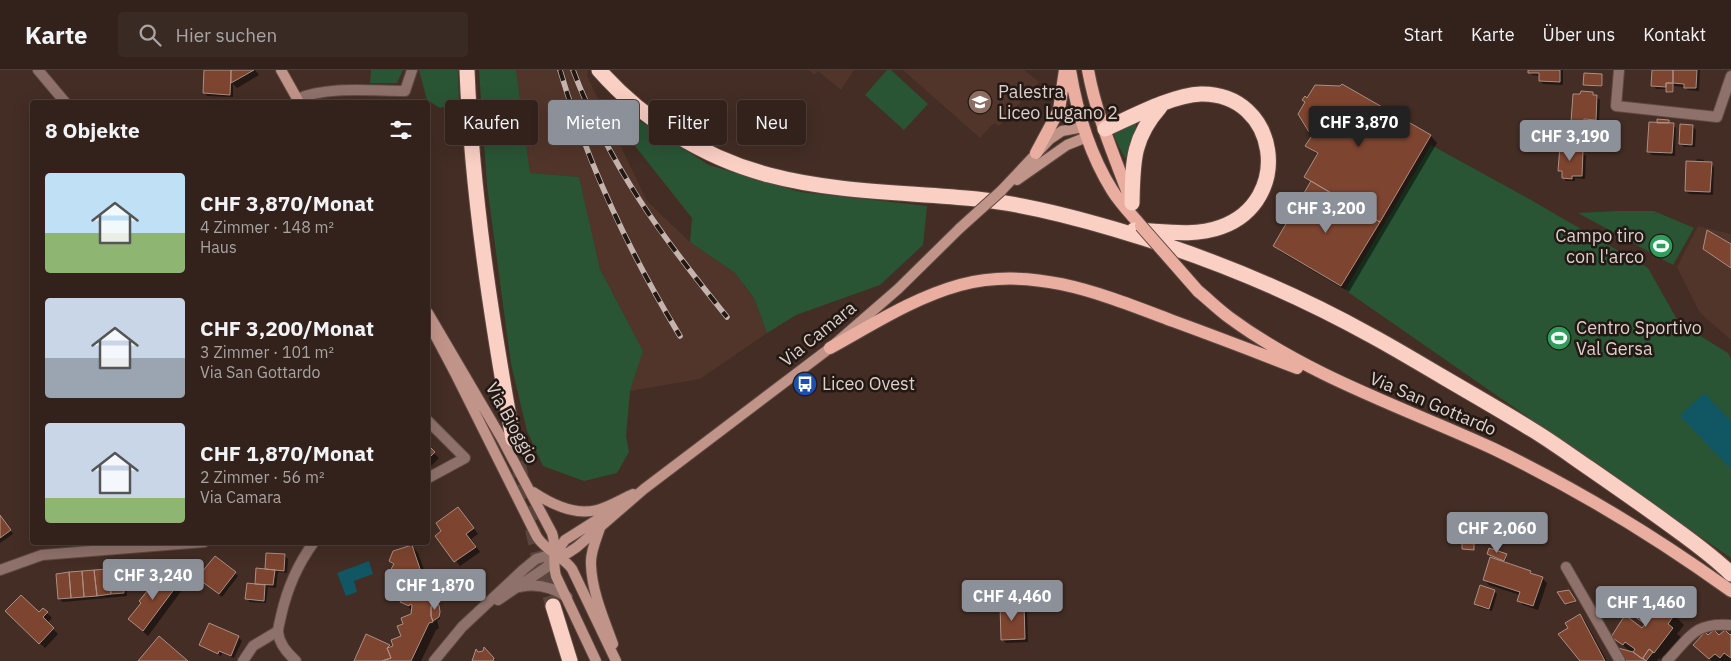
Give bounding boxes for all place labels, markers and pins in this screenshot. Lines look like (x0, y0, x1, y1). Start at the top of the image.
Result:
place label: Palestra Liceo Lugano 2 (998, 80, 1118, 124)
school or university icon: Palestra Liceo Lugano 2 (967, 89, 993, 115)
pin: CHF 3,870 (1302, 106, 1416, 148)
pin: CHF 3,190 (1513, 119, 1627, 162)
pin: CHF 3,200 (1269, 191, 1383, 234)
place label: Campo tiro con l'arco (1555, 224, 1644, 268)
sports icon: Campo tiro con l'arco (1648, 233, 1674, 259)
place label: Centro Sportivo Val Gersa (1576, 316, 1702, 360)
sports icon: Centro Sportivo Val Gersa (1546, 325, 1572, 351)
bus stop icon: Liceo Ovest (792, 371, 818, 397)
place label: Liceo Ovest (822, 372, 915, 395)
pin: CHF 2,060 (1440, 512, 1554, 554)
pin: CHF 3,240 (96, 558, 210, 601)
pin: CHF 1,870 (378, 568, 492, 611)
pin: CHF 4,460 (955, 580, 1069, 622)
pin: CHF 1,460 (1589, 586, 1703, 628)

